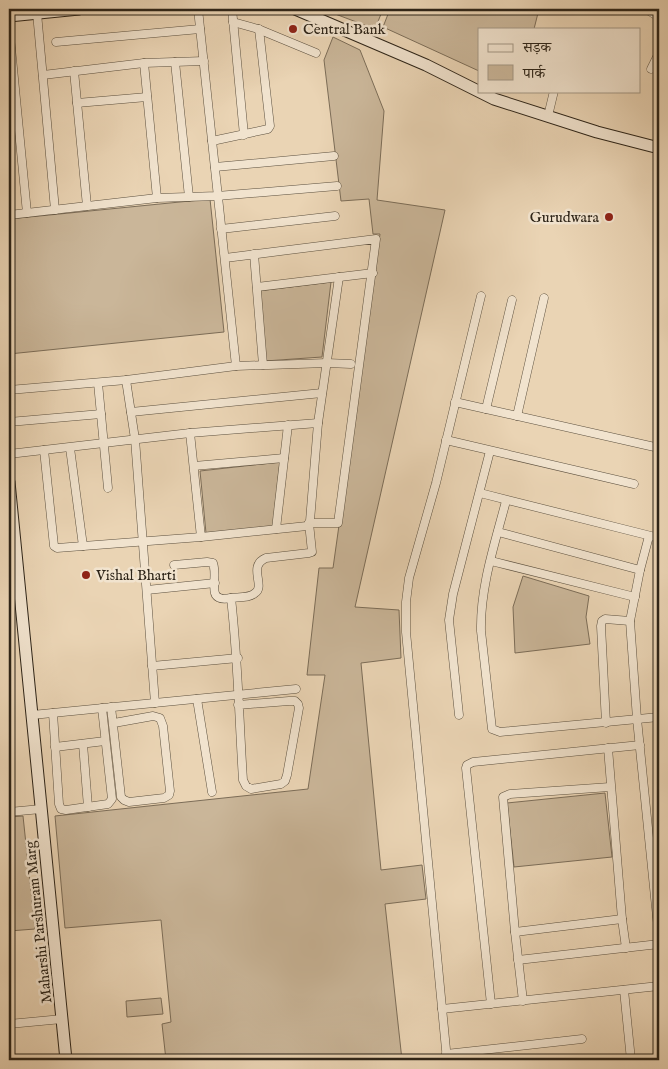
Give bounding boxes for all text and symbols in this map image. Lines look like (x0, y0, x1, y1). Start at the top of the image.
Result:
place label: Central Bank (303, 20, 386, 39)
marker: Central Bank (287, 23, 299, 35)
legend (478, 28, 640, 92)
text: सड़क (522, 38, 552, 57)
text: पार्क (522, 64, 546, 83)
place label: Gurudwara (530, 208, 600, 227)
marker: Gurudwara (603, 211, 615, 223)
place label: Vishal Bharti (95, 566, 176, 585)
marker: Vishal Bharti (80, 569, 92, 581)
street label: Maharshi Parshuram Marg (20, 839, 57, 1004)

